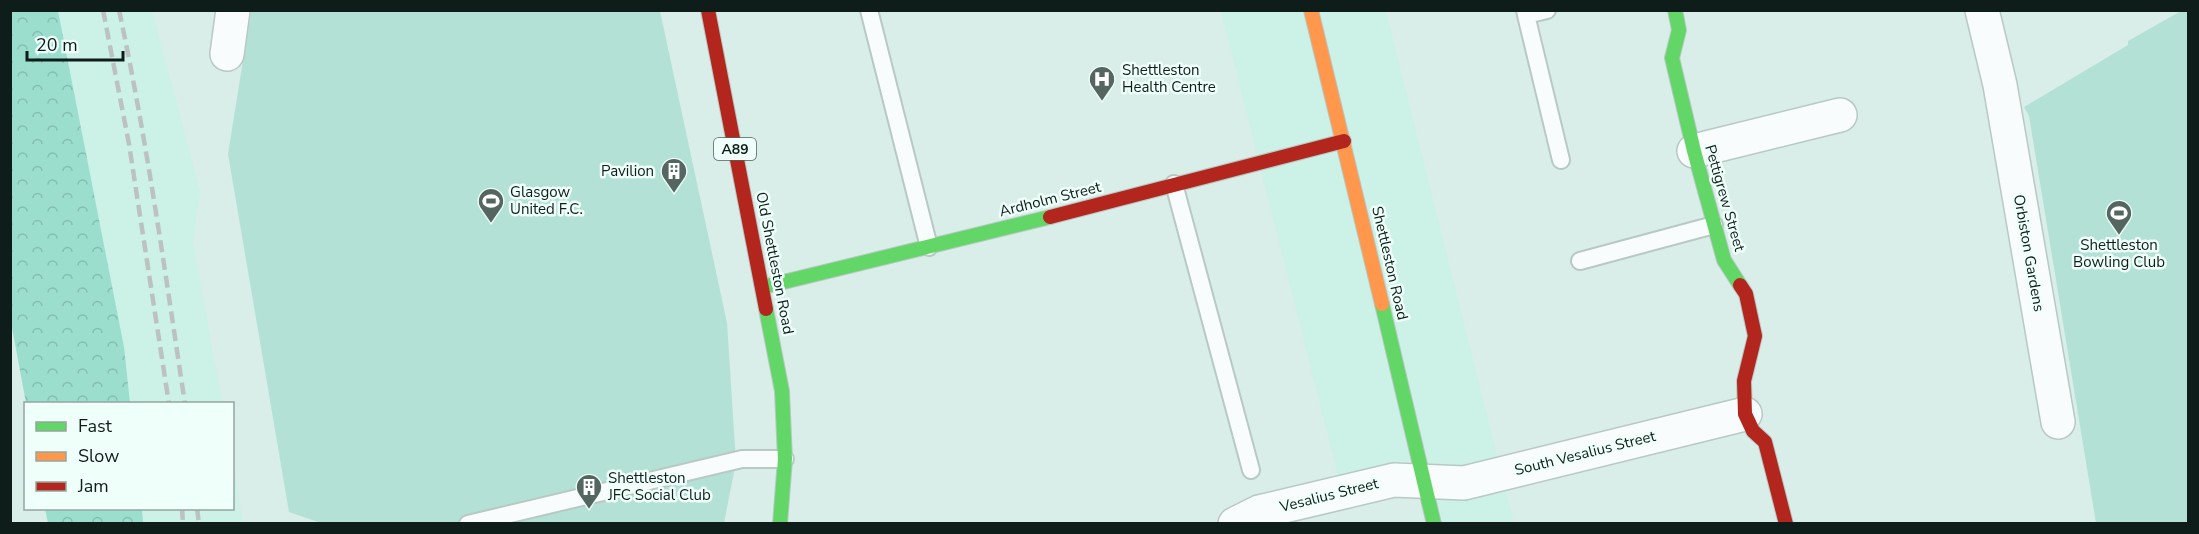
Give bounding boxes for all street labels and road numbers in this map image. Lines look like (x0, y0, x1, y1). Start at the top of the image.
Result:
road number: A89 (714, 138, 756, 160)
street label: Pettigrew Street (1700, 142, 1750, 254)
street label: Ardholm Street (997, 177, 1104, 221)
street label: Old Shettleston Road (751, 190, 799, 336)
street label: Orbiston Gardens (2009, 193, 2049, 313)
street label: Shettleston Road (1367, 204, 1413, 322)
street label: South Vesalius Street (1512, 426, 1658, 480)
street label: Vesalius Street (1277, 473, 1381, 517)

